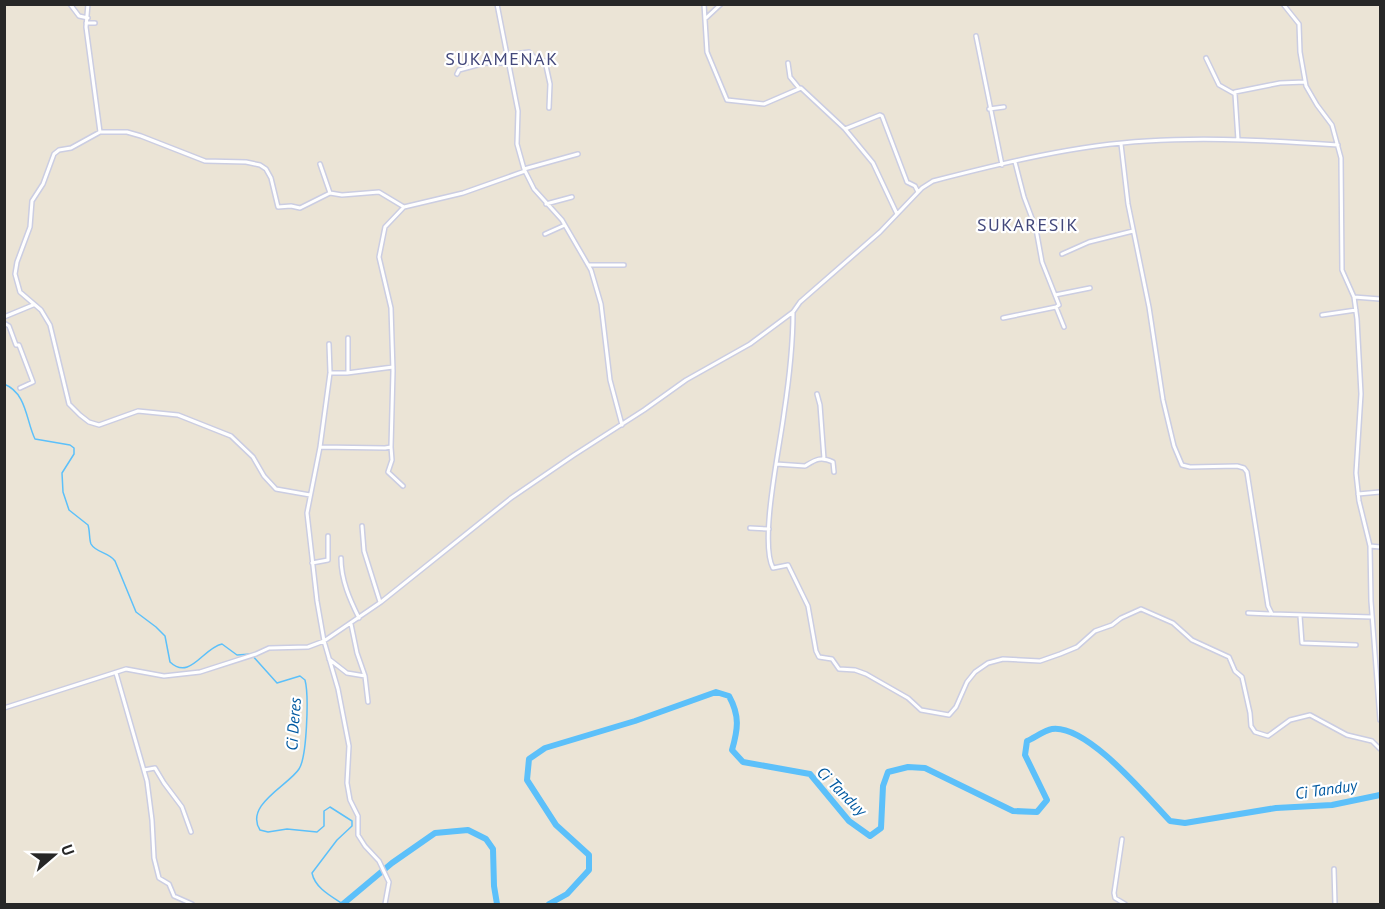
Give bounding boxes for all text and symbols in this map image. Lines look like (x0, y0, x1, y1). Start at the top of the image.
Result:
district label: SUKAMENAK (445, 47, 559, 70)
district label: SUKARESIK (977, 213, 1079, 236)
water label: Ci Deres (281, 696, 305, 751)
water label: Ci Tanduy (813, 762, 872, 821)
water label: Ci Tanduy (1294, 775, 1359, 803)
north arrow (24, 825, 84, 885)
text: U (57, 842, 79, 858)

